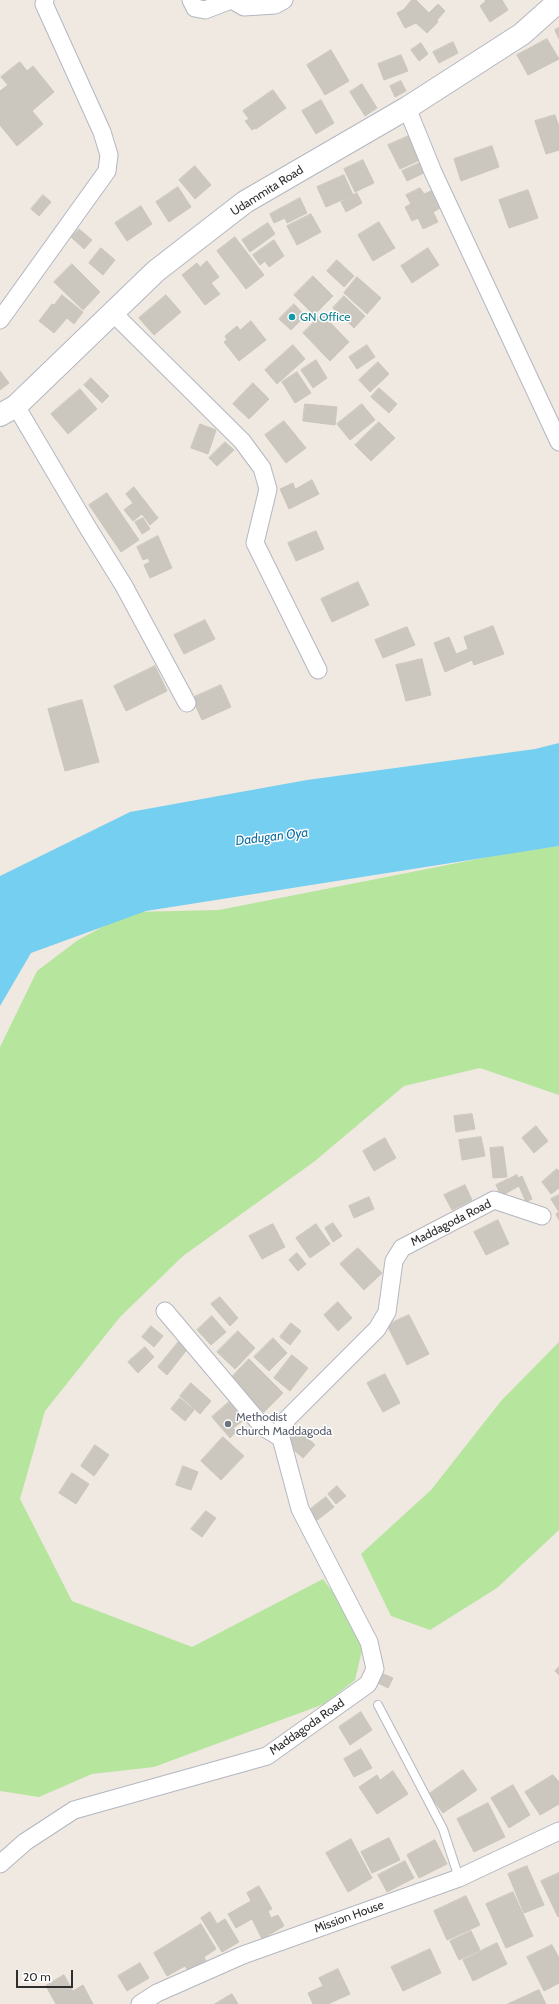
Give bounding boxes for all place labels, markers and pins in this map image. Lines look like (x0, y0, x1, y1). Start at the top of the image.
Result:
place label: GN Office (300, 310, 350, 324)
marker: GN Office (287, 312, 297, 322)
place label: Methodist church Maddagoda (236, 1410, 332, 1438)
marker: Methodist church Maddagoda (223, 1419, 233, 1429)

